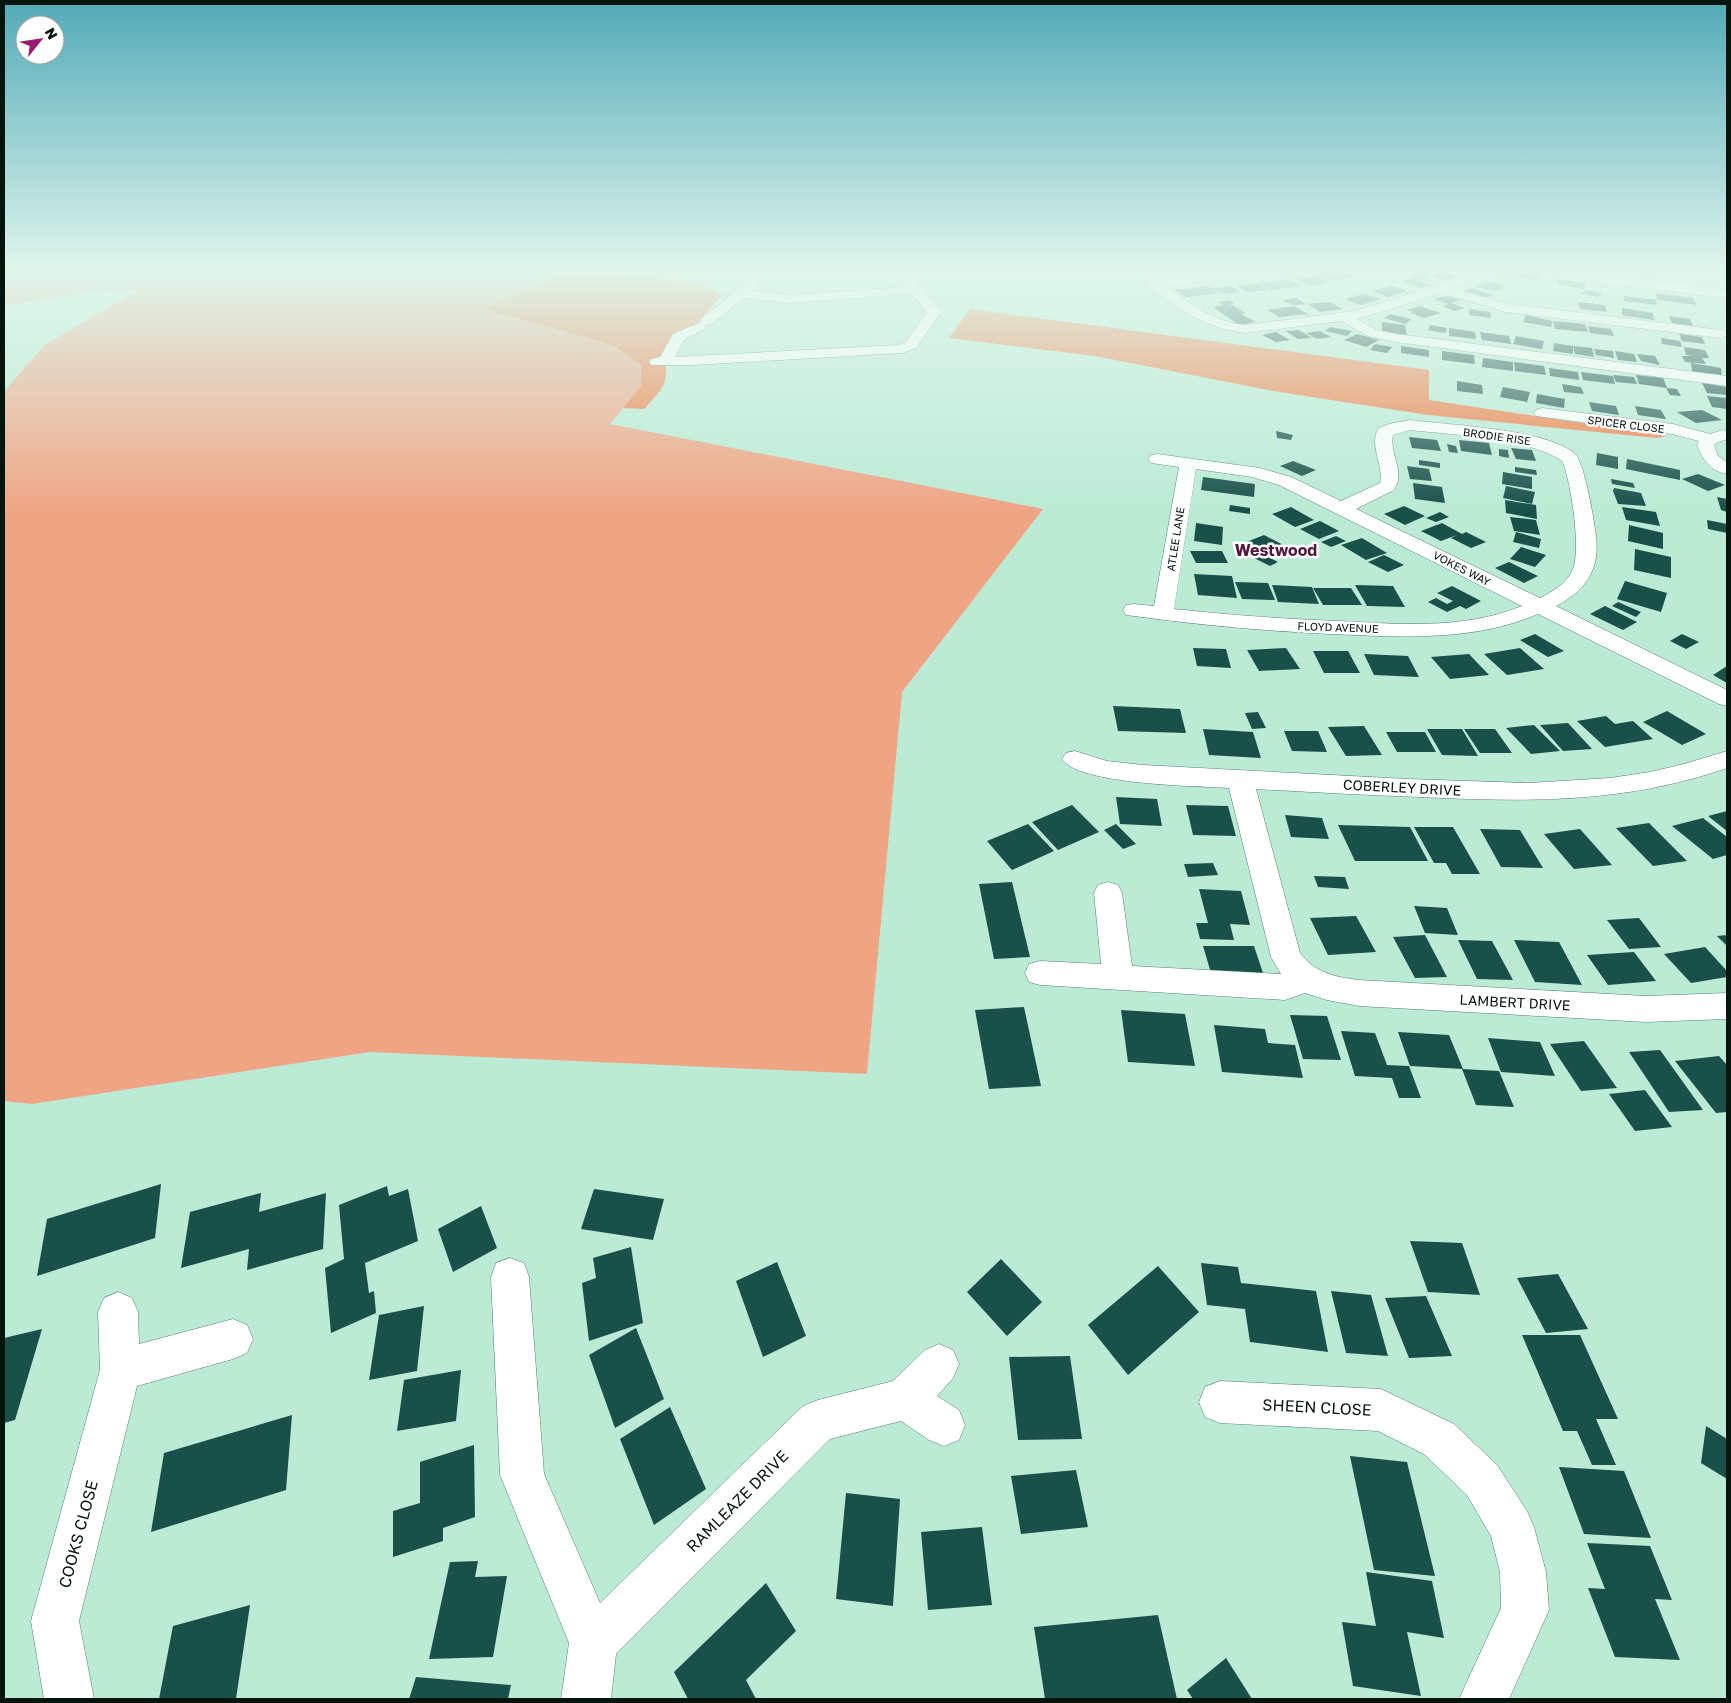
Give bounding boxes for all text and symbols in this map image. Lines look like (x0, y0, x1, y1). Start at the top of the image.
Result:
north arrow (15, 15, 65, 65)
text: N (42, 24, 62, 42)
street label: SPICER CLOSE (1587, 413, 1665, 435)
street label: BRODIE RISE (1462, 425, 1532, 447)
street label: ATLEE LANE (1164, 506, 1187, 572)
district label: Westwood (1235, 540, 1317, 560)
street label: VOKES WAY (1431, 548, 1493, 588)
street label: FLOYD AVENUE (1297, 619, 1379, 635)
street label: COBERLEY DRIVE (1343, 775, 1461, 799)
street label: LAMBERT DRIVE (1459, 991, 1571, 1013)
street label: SHEEN CLOSE (1262, 1394, 1372, 1420)
street label: RAMLEAZE DRIVE (682, 1446, 792, 1556)
street label: COOKS CLOSE (54, 1478, 102, 1590)

